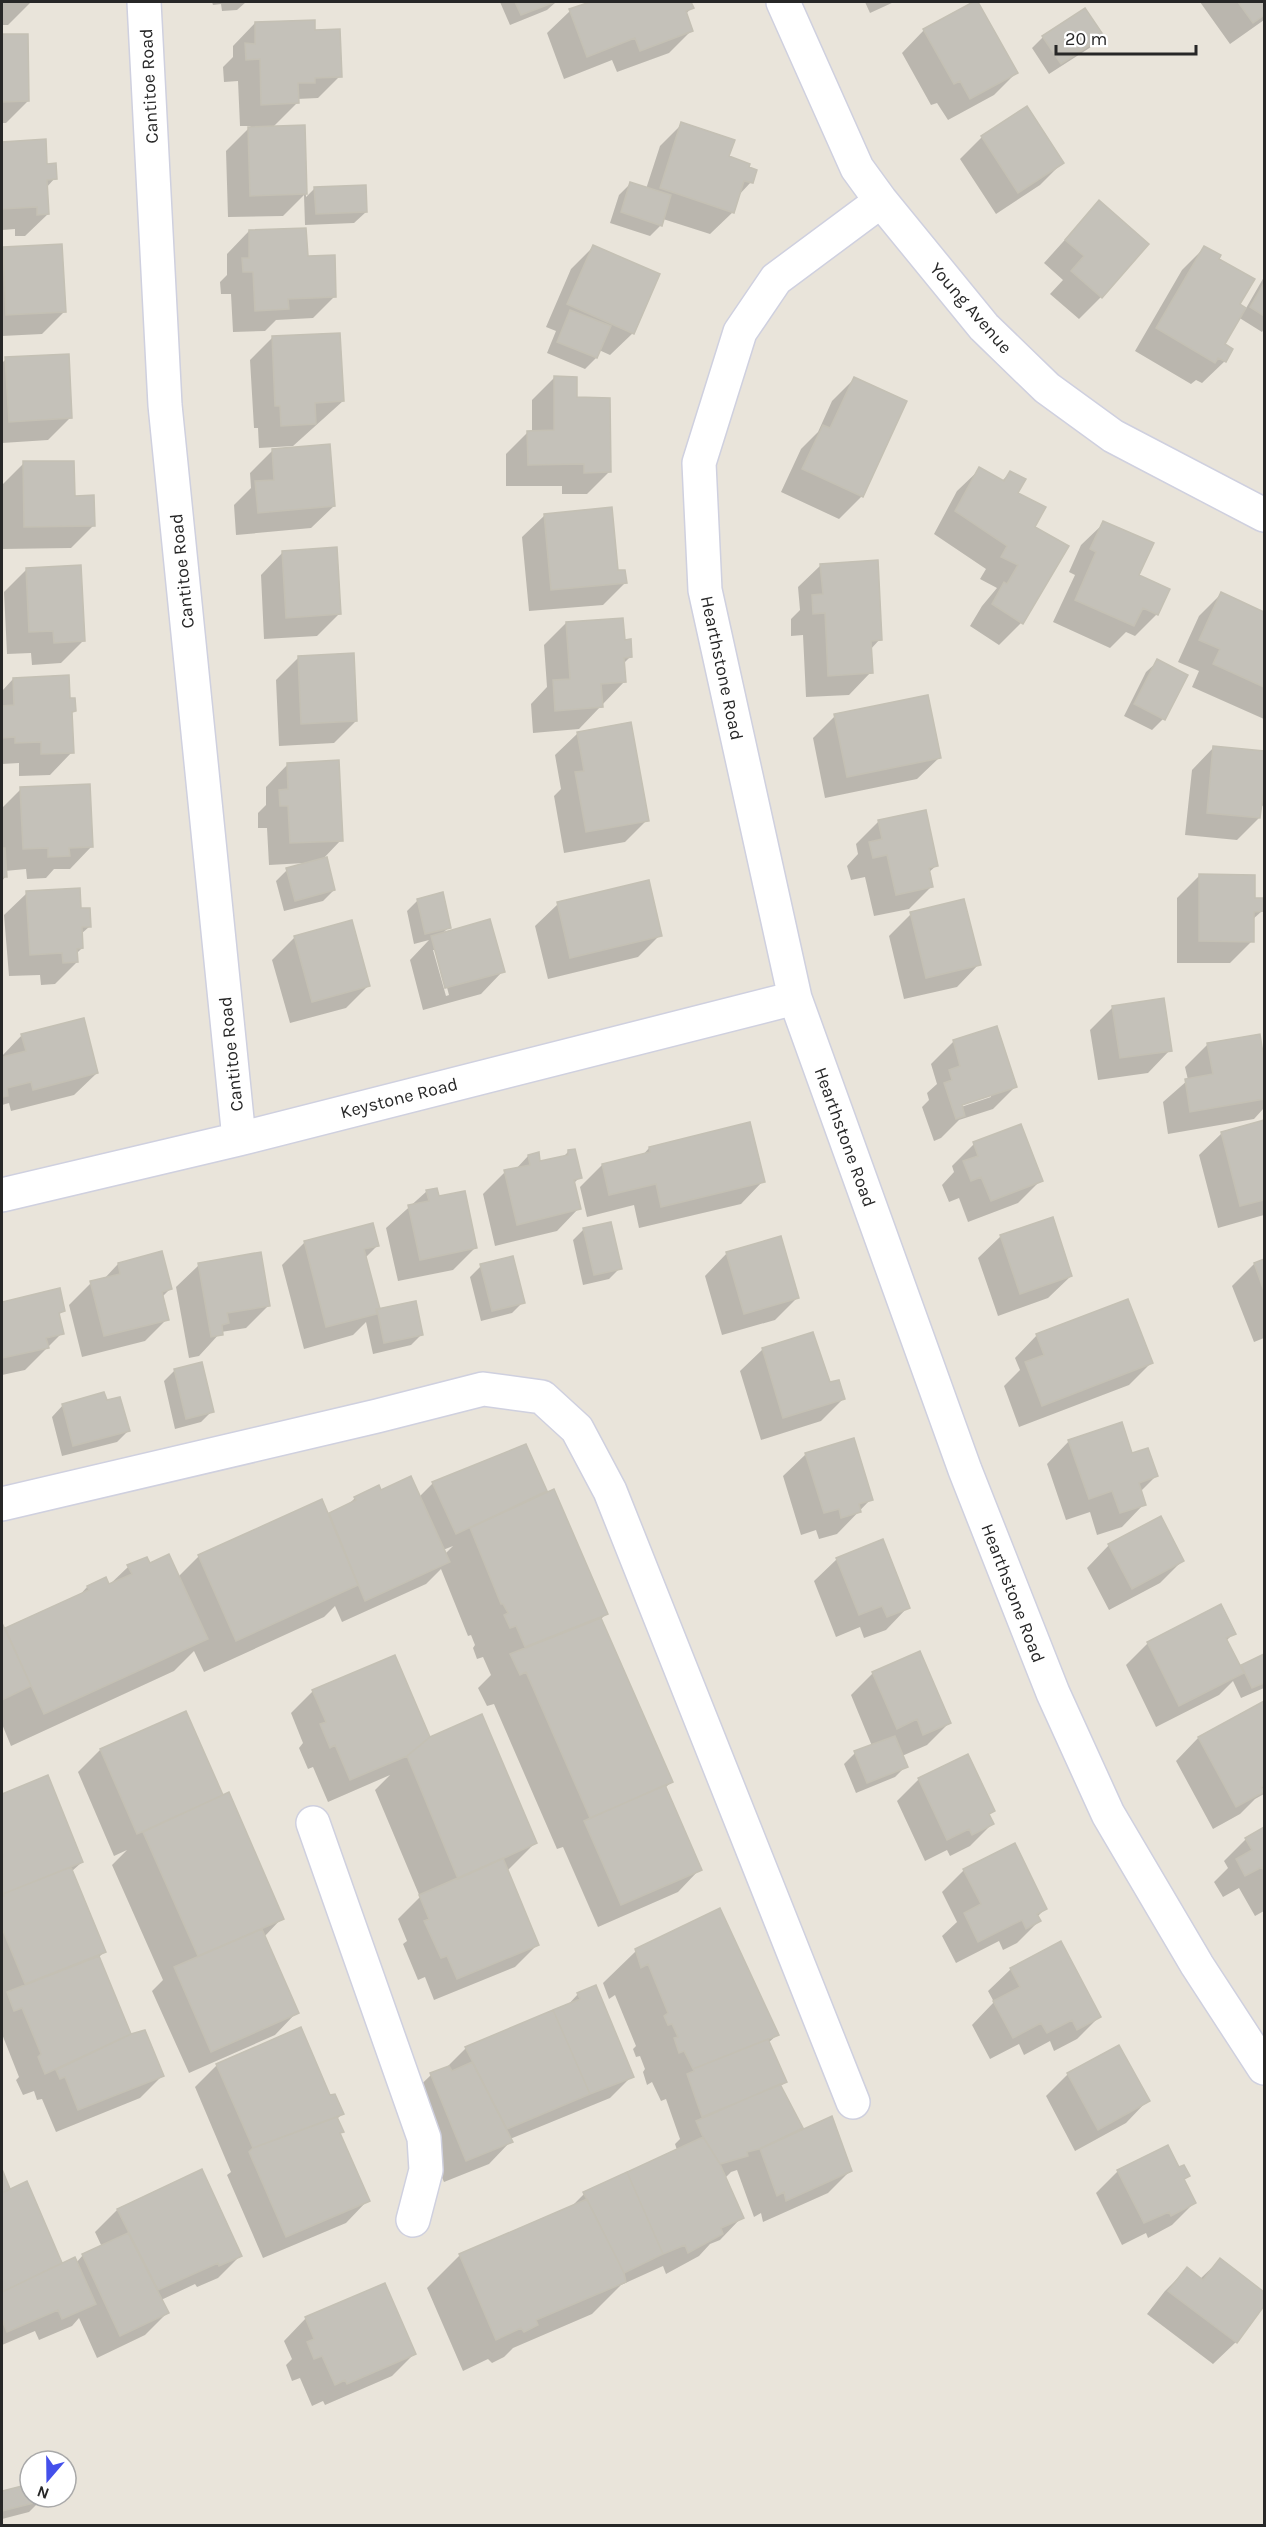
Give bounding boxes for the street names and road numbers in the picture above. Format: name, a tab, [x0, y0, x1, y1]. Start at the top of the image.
street label: Cantitoe Road	[135, 28, 163, 144]
street label: Young Avenue	[925, 258, 1017, 358]
street label: Cantitoe Road	[165, 512, 199, 630]
street label: Hearthstone Road	[696, 594, 748, 742]
street label: Cantitoe Road	[214, 995, 248, 1113]
street label: Hearthstone Road	[809, 1064, 881, 1210]
street label: Keystone Road	[338, 1073, 460, 1123]
street label: Hearthstone Road	[976, 1520, 1050, 1666]

